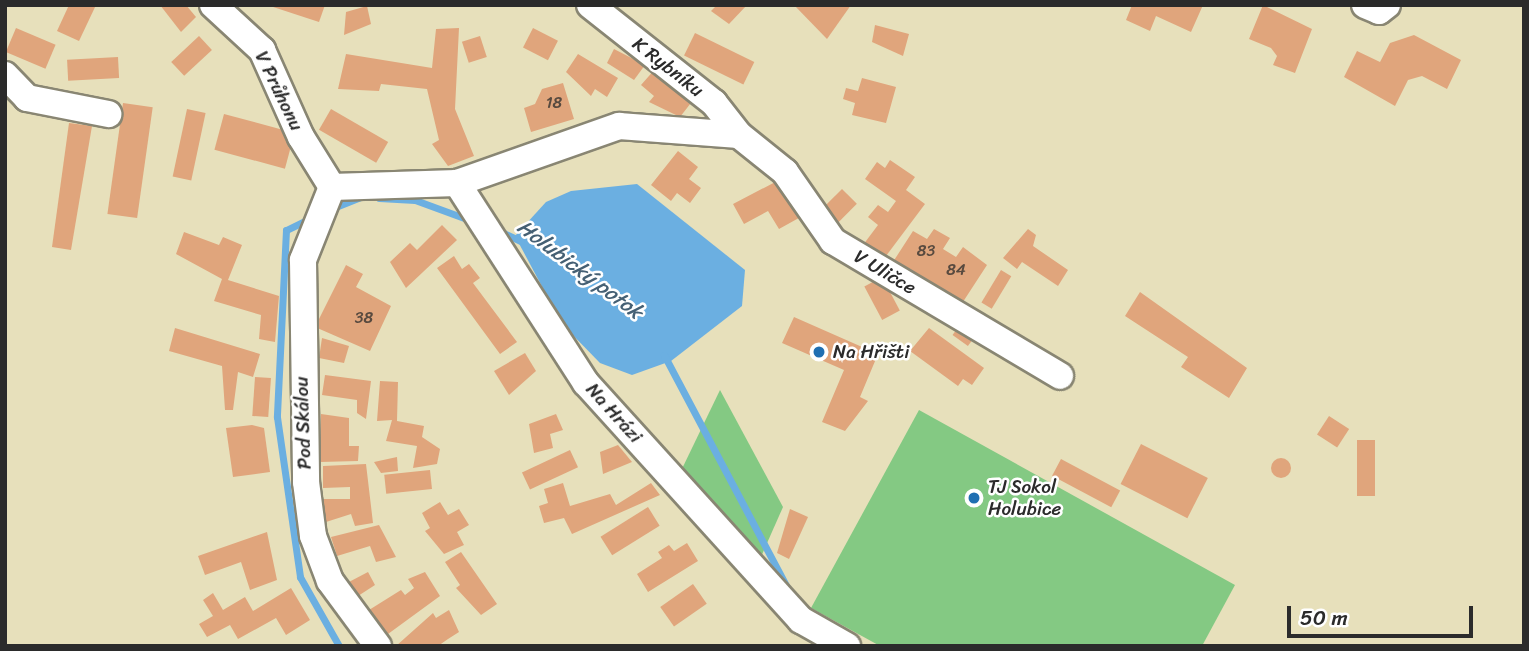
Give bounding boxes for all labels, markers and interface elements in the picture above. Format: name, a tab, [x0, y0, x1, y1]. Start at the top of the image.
street label: K Rybníku	[628, 32, 708, 102]
street label: V Průhonu	[250, 47, 308, 135]
house number: 18	[546, 93, 562, 113]
water label: Holubický potok	[512, 214, 648, 324]
house number: 83	[917, 241, 935, 261]
street label: V Uličce	[850, 245, 920, 299]
house number: 84	[946, 260, 966, 280]
house number: 38	[355, 308, 373, 328]
place label: Na Hřišti	[833, 341, 909, 363]
marker: Na Hřišti	[811, 344, 827, 360]
street label: Pod Skálou	[290, 376, 316, 470]
street label: Na Hrázi	[581, 378, 647, 448]
place label: TJ Sokol Holubice	[988, 476, 1061, 520]
marker: TJ Sokol Holubice	[966, 490, 982, 506]
scale bar	[1291, 592, 1476, 636]
text: 50 m	[1300, 599, 1348, 637]

